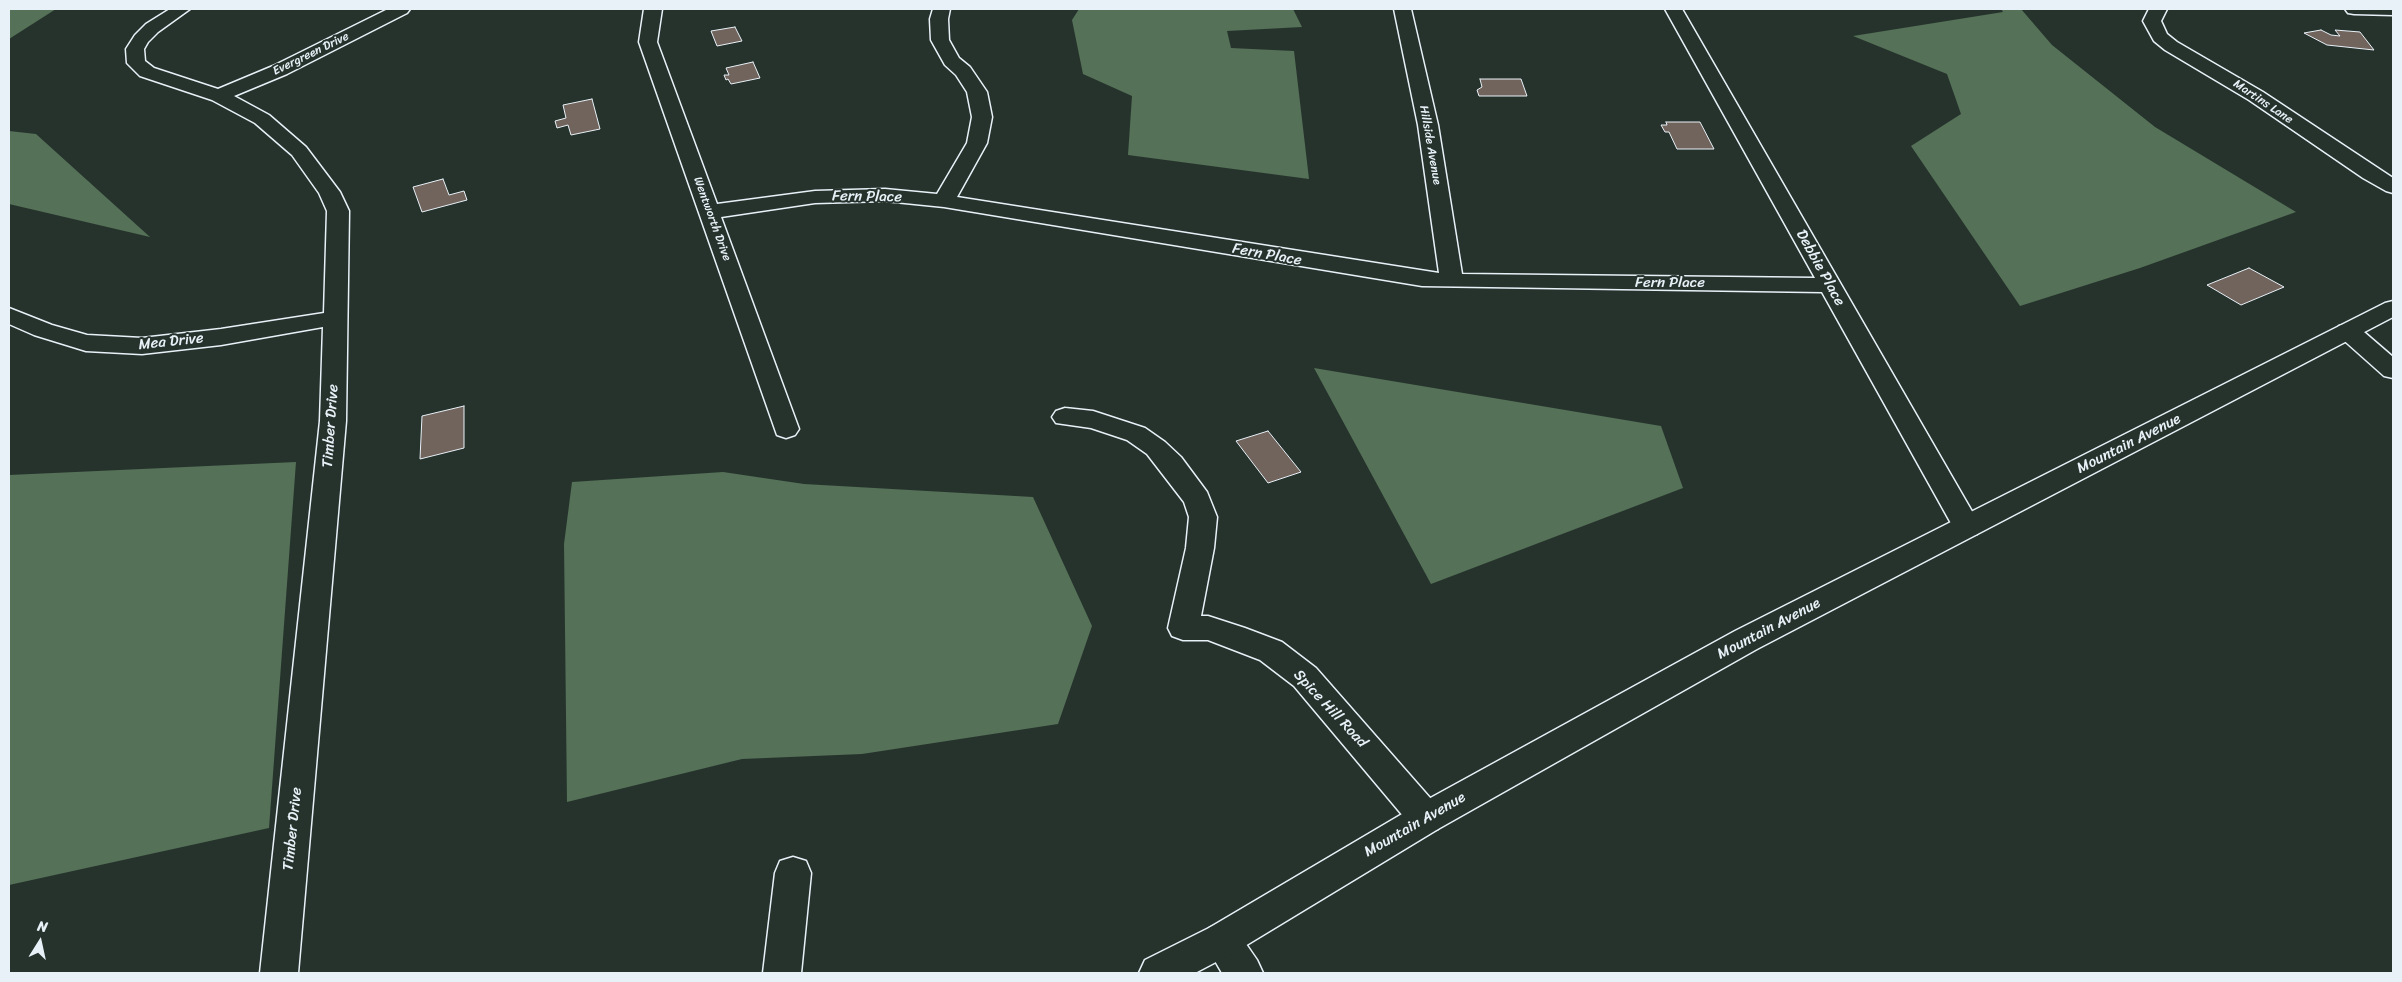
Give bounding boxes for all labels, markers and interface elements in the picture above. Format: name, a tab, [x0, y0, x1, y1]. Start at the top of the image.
street label: Evergreen Drive	[271, 29, 351, 79]
street label: Martins Lane	[2231, 77, 2295, 127]
street label: Hillside Avenue	[1416, 104, 1444, 186]
street label: Wentworth Drive	[690, 175, 734, 263]
street label: Fern Place	[832, 187, 902, 207]
street label: Debbie Place	[1792, 227, 1848, 309]
street label: Fern Place	[1231, 240, 1303, 270]
street label: Fern Place	[1635, 274, 1705, 292]
street label: Mea Drive	[138, 330, 204, 354]
street label: Timber Drive	[319, 384, 343, 468]
street label: Mountain Avenue	[2074, 410, 2184, 478]
street label: Mountain Avenue	[1714, 594, 1824, 664]
street label: Spice Hill Road	[1289, 666, 1371, 752]
street label: Timber Drive	[280, 786, 306, 872]
street label: Mountain Avenue	[1361, 789, 1469, 861]
text: N	[36, 914, 50, 940]
north arrow	[15, 917, 65, 967]

